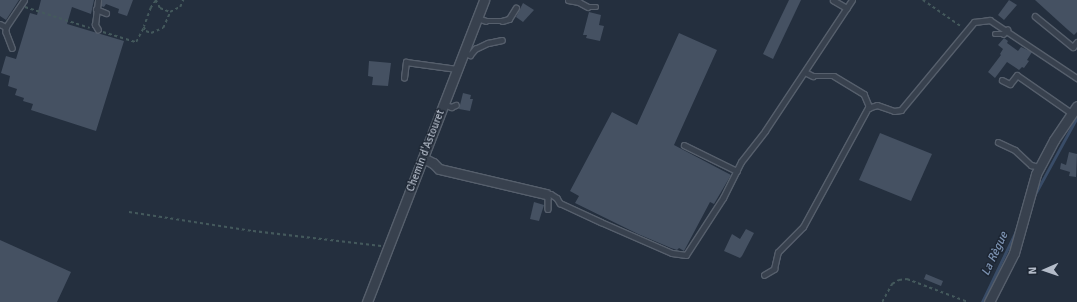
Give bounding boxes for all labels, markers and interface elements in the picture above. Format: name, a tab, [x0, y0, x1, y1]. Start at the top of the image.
street label: Chemin d'Astouret	[404, 108, 448, 194]
water label: La Règue	[979, 230, 1011, 278]
north arrow	[1025, 250, 1065, 290]
text: N	[1026, 266, 1039, 274]

